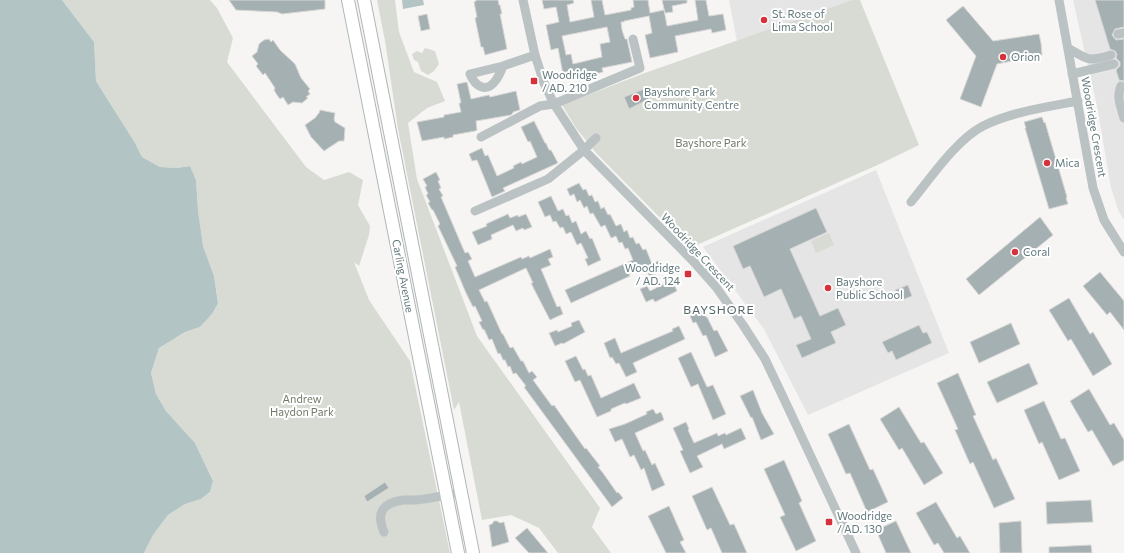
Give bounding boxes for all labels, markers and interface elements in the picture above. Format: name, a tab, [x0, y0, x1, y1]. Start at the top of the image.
place label: St. Rose of Lima School	[772, 7, 833, 33]
marker: St. Rose of Lima School	[759, 15, 769, 25]
place label: Orion	[1011, 50, 1040, 63]
marker: Orion	[998, 52, 1008, 62]
place label: Woodridge / AD. 210	[542, 68, 597, 94]
marker: Woodridge / AD. 210	[529, 76, 539, 86]
street label: Woodridge Crescent	[1079, 76, 1110, 179]
place label: Bayshore Park Community Centre	[644, 85, 739, 111]
marker: Bayshore Park Community Centre	[631, 93, 641, 103]
park label: Bayshore Park	[675, 136, 747, 149]
place label: Mica	[1055, 156, 1080, 169]
marker: Mica	[1042, 158, 1052, 168]
street label: Woodridge Crescent	[659, 210, 738, 294]
street label: Carling Avenue	[390, 238, 417, 314]
place label: Coral	[1023, 245, 1050, 258]
marker: Coral	[1010, 247, 1020, 257]
place label: Woodridge / AD. 124	[625, 261, 680, 287]
marker: Woodridge / AD. 124	[683, 269, 693, 279]
place label: Bayshore Public School	[836, 275, 903, 301]
marker: Bayshore Public School	[823, 283, 833, 293]
district label: BAYSHORE	[683, 302, 755, 316]
park label: Andrew Haydon Park	[270, 392, 334, 418]
place label: Woodridge / AD. 130	[837, 509, 892, 535]
marker: Woodridge / AD. 130	[824, 517, 834, 527]

